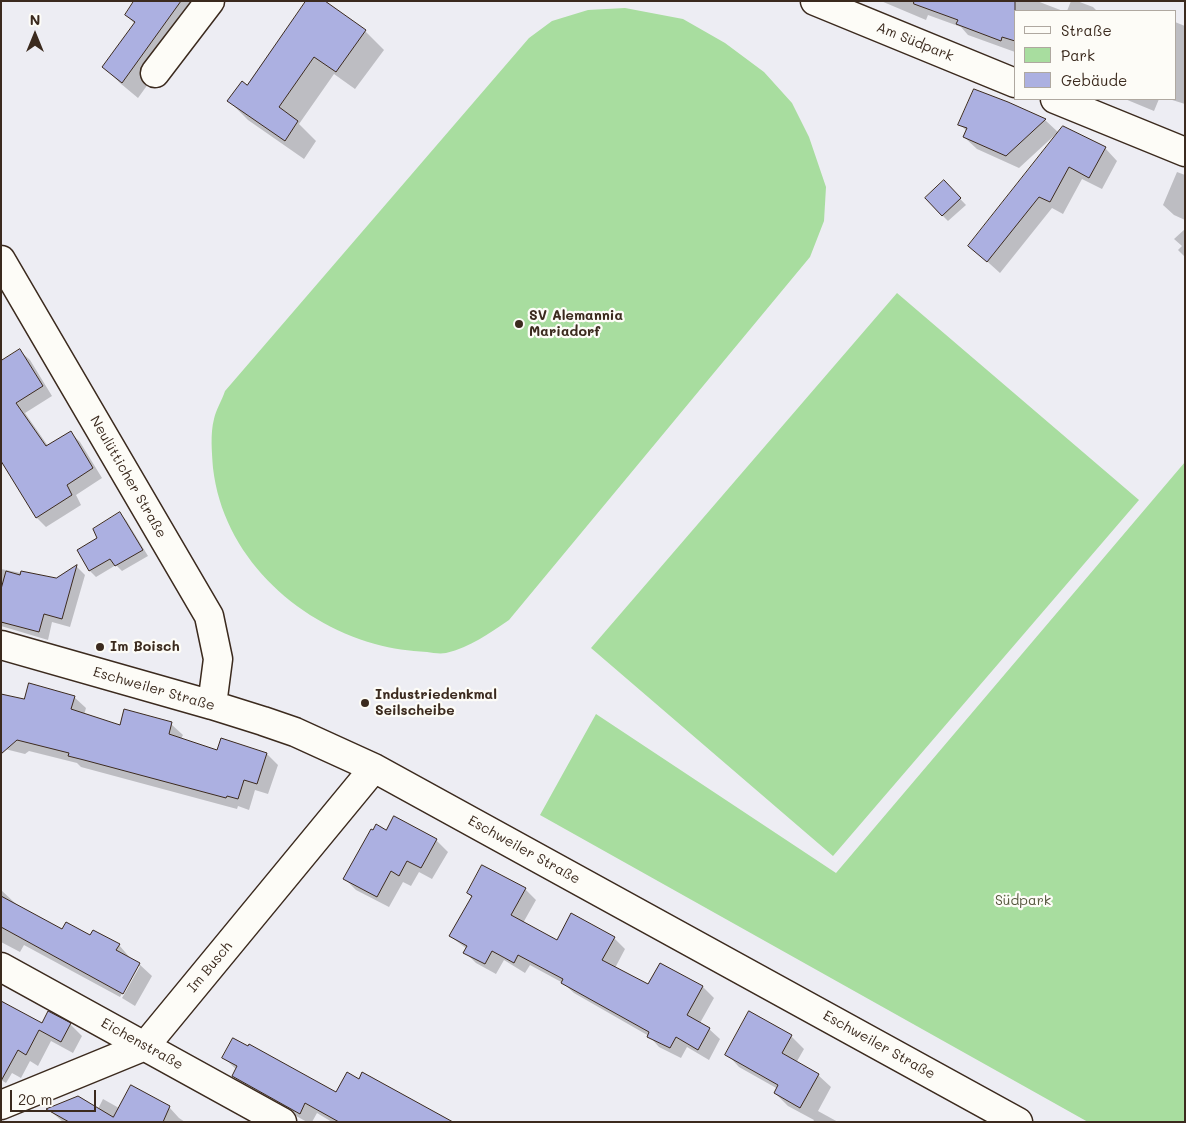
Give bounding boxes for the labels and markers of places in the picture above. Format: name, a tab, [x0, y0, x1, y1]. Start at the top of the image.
place label: SV Alemannia Mariadorf	[529, 308, 623, 341]
marker: SV Alemannia Mariadorf	[513, 318, 525, 330]
place label: Im Boisch	[110, 639, 180, 655]
marker: Im Boisch	[94, 641, 106, 653]
place label: Industriedenkmal Seilscheibe	[375, 687, 497, 720]
marker: Industriedenkmal Seilscheibe	[359, 697, 371, 709]

